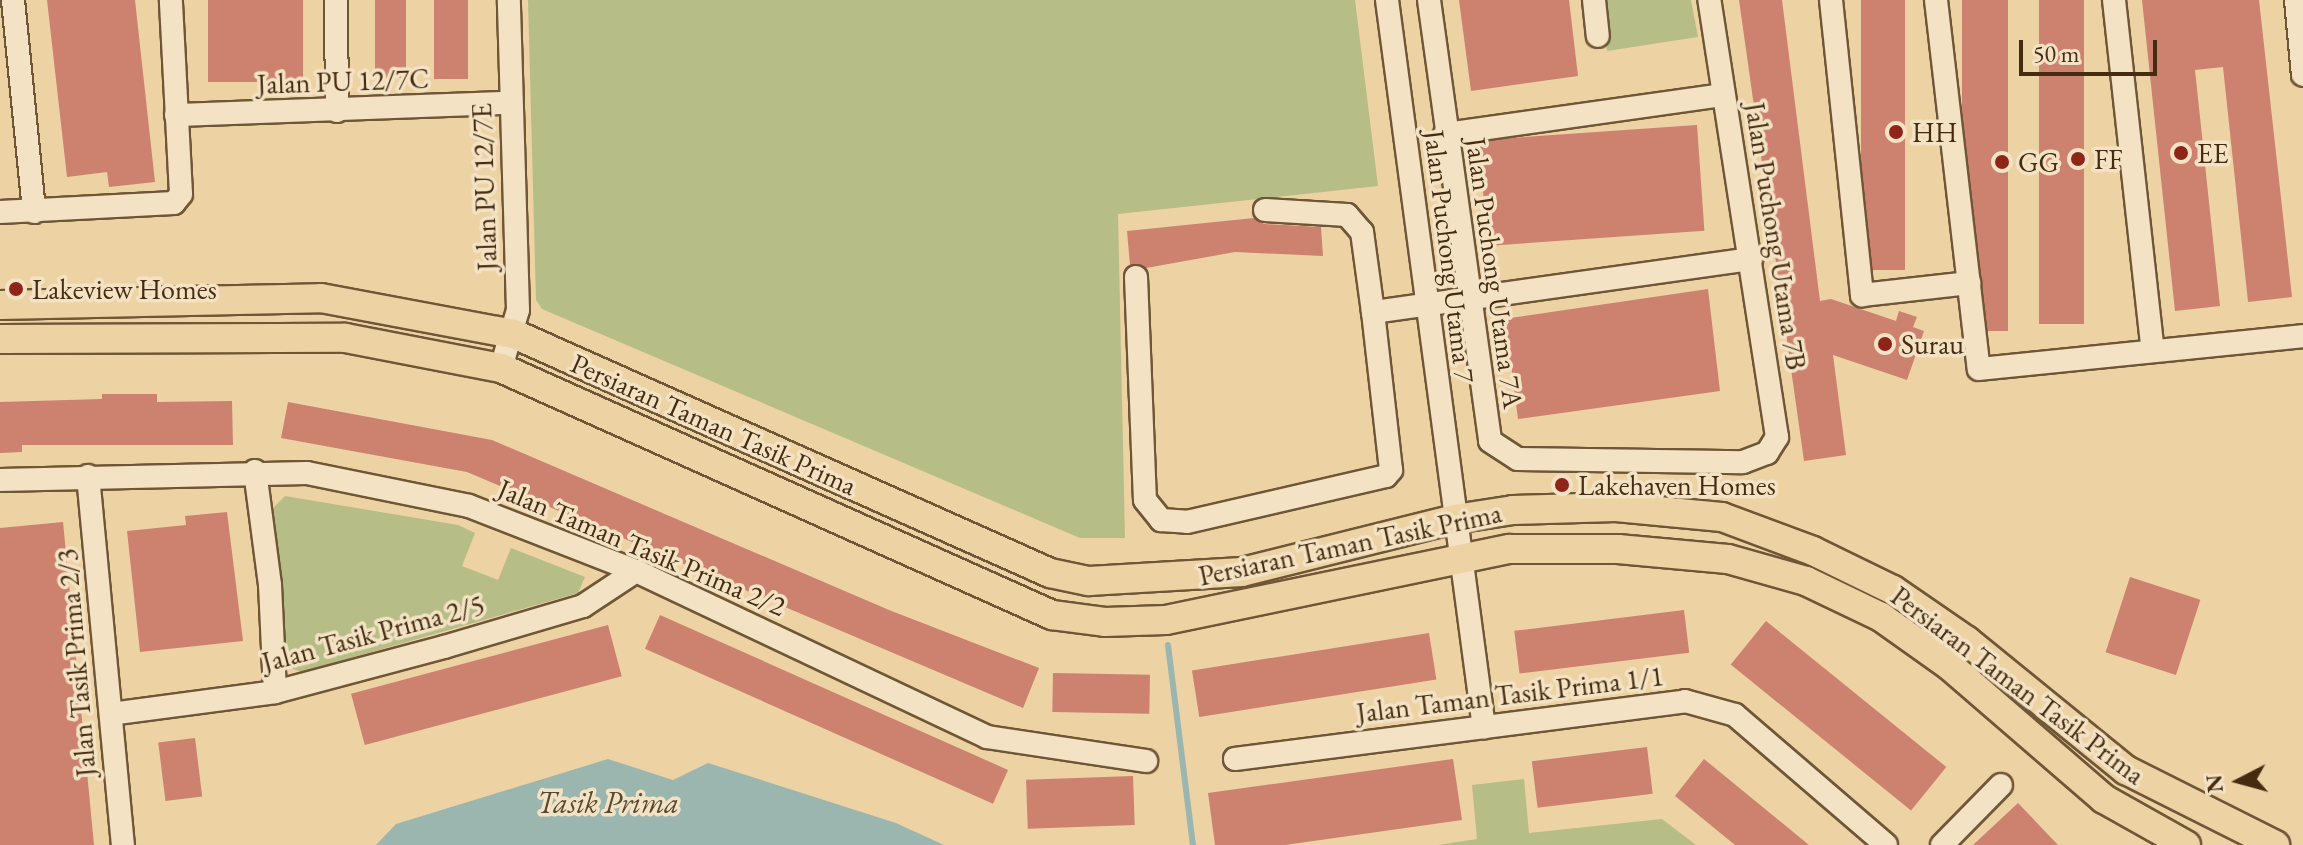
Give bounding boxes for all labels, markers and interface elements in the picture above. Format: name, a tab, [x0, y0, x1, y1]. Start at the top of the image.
scale bar	[2023, 24, 2161, 74]
text: 50 m	[2033, 38, 2080, 69]
street label: Jalan PU 12/7C	[256, 61, 430, 101]
street label: Jalan Puchong Utama 7B	[1738, 100, 1814, 372]
street label: Jalan PU 12/7E	[464, 102, 504, 272]
place label: HH	[1912, 115, 1957, 149]
marker: HH	[1887, 123, 1905, 141]
street label: Jalan Puchong Utama 7	[1418, 128, 1482, 384]
street label: Jalan Puchong Utama 7A	[1459, 135, 1531, 411]
place label: EE	[2197, 136, 2229, 170]
place label: FF	[2094, 142, 2123, 176]
marker: EE	[2172, 144, 2190, 162]
place label: GG	[2018, 145, 2059, 179]
marker: FF	[2069, 150, 2087, 168]
marker: GG	[1993, 153, 2011, 171]
place label: Lakeview Homes	[32, 272, 217, 306]
marker: Lakeview Homes	[7, 280, 25, 298]
place label: Surau	[1901, 327, 1964, 361]
marker: Surau	[1876, 335, 1894, 353]
street label: Persiaran Taman Tasik Prima	[566, 346, 862, 502]
place label: Lakehaven Homes	[1578, 468, 1776, 502]
street label: Jalan Taman Tasik Prima 2/2	[493, 471, 791, 623]
marker: Lakehaven Homes	[1553, 476, 1571, 494]
street label: Persiaran Taman Tasik Prima	[1195, 495, 1505, 593]
street label: Jalan Tasik Prima 2/3	[49, 548, 103, 778]
street label: Persiaran Taman Tasik Prima	[1885, 579, 2151, 791]
street label: Jalan Tasik Prima 2/5	[258, 587, 488, 679]
street label: Jalan Taman Tasik Prima 1/1	[1355, 658, 1665, 730]
north arrow	[2199, 741, 2279, 821]
text: N	[2199, 773, 2230, 794]
water label: Tasik Prima	[537, 785, 679, 821]

